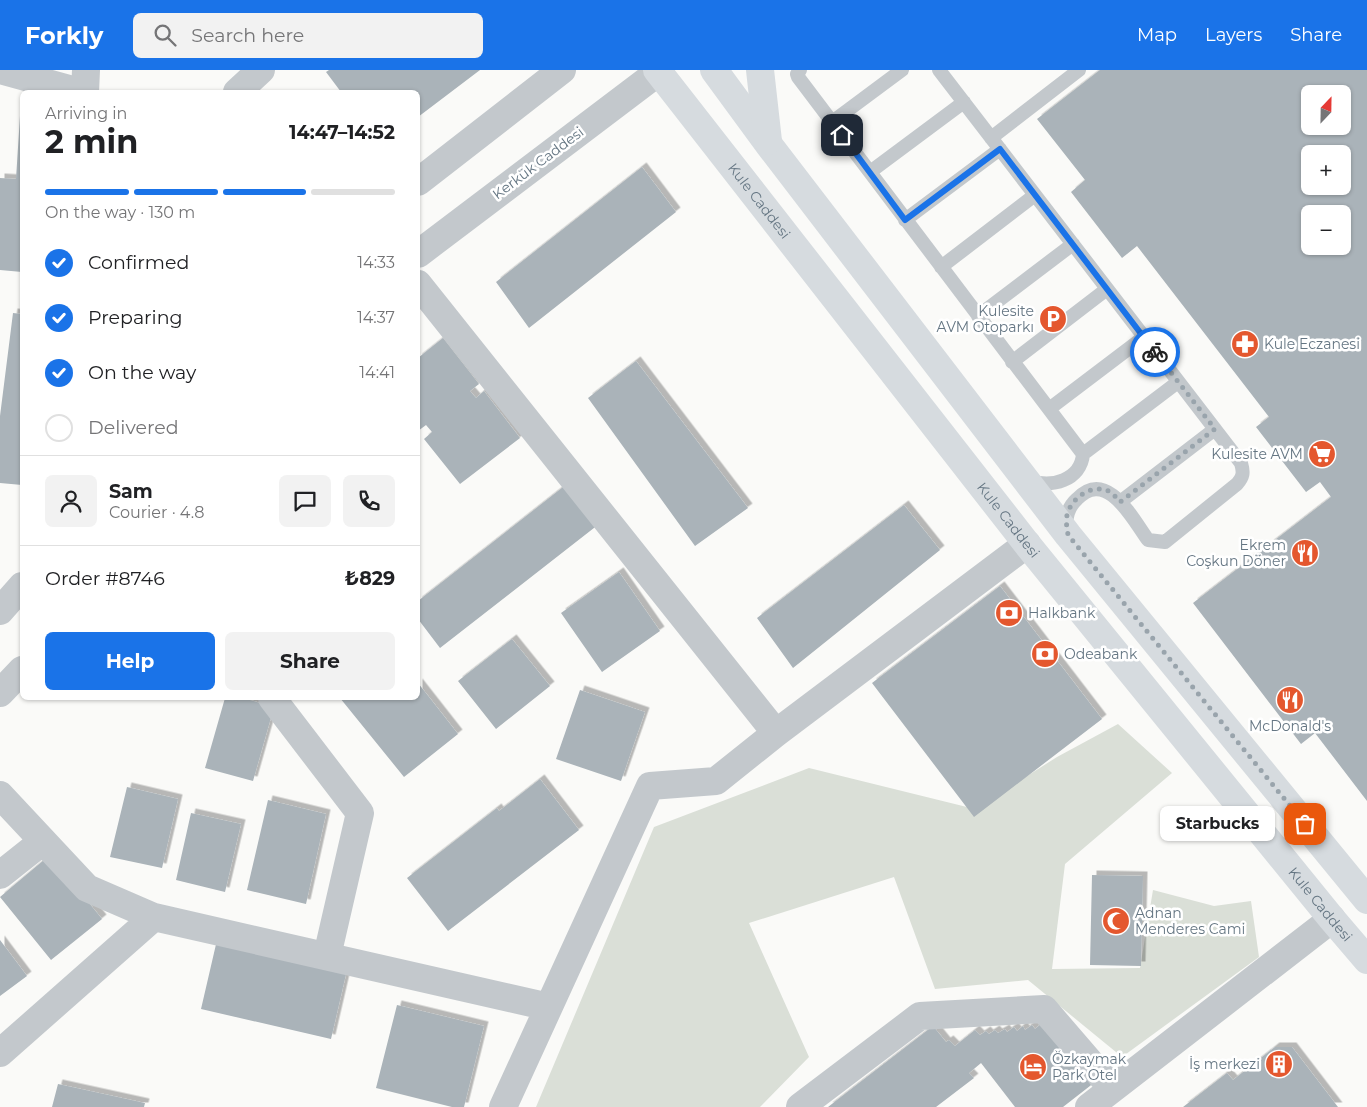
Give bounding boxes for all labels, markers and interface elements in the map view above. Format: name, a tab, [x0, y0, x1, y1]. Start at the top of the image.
search box	[133, 13, 483, 58]
text: Forkly	[25, 21, 103, 50]
icon: search	[151, 21, 179, 49]
text: Search here	[191, 24, 304, 47]
text: Map	[1137, 24, 1177, 46]
text: Layers	[1205, 24, 1262, 46]
text: Share	[1290, 24, 1342, 46]
north arrow	[1301, 85, 1351, 135]
map controls	[1301, 85, 1351, 255]
text: Arriving in	[45, 104, 127, 123]
pin	[821, 114, 863, 156]
text: 14:47–14:52	[289, 121, 395, 144]
icon: home	[828, 121, 856, 149]
text: 2 min	[45, 122, 138, 161]
street label: Kerkük Caddesi	[489, 123, 587, 203]
button: +	[1301, 145, 1351, 195]
street label: Kule Caddesi	[724, 159, 794, 242]
text: On the way · 130 m	[45, 203, 195, 222]
button: −	[1301, 205, 1351, 255]
icon: check	[45, 249, 73, 277]
text: Confirmed	[88, 251, 189, 274]
text: 14:33	[357, 253, 395, 272]
place label: Kulesite AVM Otoparkı	[937, 302, 1034, 336]
icon: check	[45, 304, 73, 332]
parking icon: Kulesite AVM Otoparkı	[1038, 304, 1068, 334]
text: Preparing	[88, 306, 183, 329]
text: 14:37	[357, 308, 395, 327]
courier	[1130, 327, 1180, 377]
pharmacy icon: Kule Eczanesi	[1230, 329, 1260, 359]
place label: Kule Eczanesi	[1264, 335, 1360, 353]
icon: bike	[1141, 338, 1169, 366]
icon: check	[45, 359, 73, 387]
text: On the way	[88, 361, 196, 384]
text: 14:41	[359, 363, 395, 382]
text: Delivered	[88, 416, 179, 439]
supermarket icon: Kulesite AVM	[1307, 439, 1337, 469]
place label: Kulesite AVM	[1211, 445, 1303, 463]
button: person	[45, 475, 97, 527]
button: chat	[279, 475, 331, 527]
button: phone	[343, 475, 395, 527]
street label: Kule Caddesi	[973, 479, 1044, 562]
text: Sam	[109, 480, 153, 503]
text: Courier · 4.8	[109, 503, 205, 522]
place label: Ekrem Coşkun Döner	[1186, 536, 1286, 570]
restaurant icon: Ekrem Coşkun Döner	[1290, 538, 1320, 568]
text: Order #8746	[45, 567, 165, 590]
text: ₺829	[345, 567, 395, 590]
bank icon: Halkbank	[994, 598, 1024, 628]
place label: Halkbank	[1028, 604, 1096, 622]
button: Help	[45, 632, 215, 690]
button: Share	[225, 632, 395, 690]
bank icon: Odeabank	[1030, 639, 1060, 669]
place label: Odeabank	[1064, 645, 1138, 663]
restaurant icon: McDonald's	[1275, 685, 1305, 715]
place label: McDonald's	[1249, 717, 1331, 735]
pin	[1284, 803, 1326, 845]
callout: Starbucks	[1160, 806, 1275, 842]
icon: bag	[1291, 810, 1319, 838]
text: Starbucks	[1176, 814, 1259, 833]
street label: Kule Caddesi	[1284, 863, 1356, 945]
place label: Adnan Menderes Cami	[1135, 904, 1245, 938]
mosque icon: Adnan Menderes Cami	[1101, 906, 1131, 936]
building icon: İş merkezi	[1264, 1049, 1294, 1079]
place label: Özkaymak Park Otel	[1052, 1050, 1127, 1084]
hotel icon: Özkaymak Park Otel	[1018, 1052, 1048, 1082]
place label: İş merkezi	[1189, 1055, 1260, 1073]

